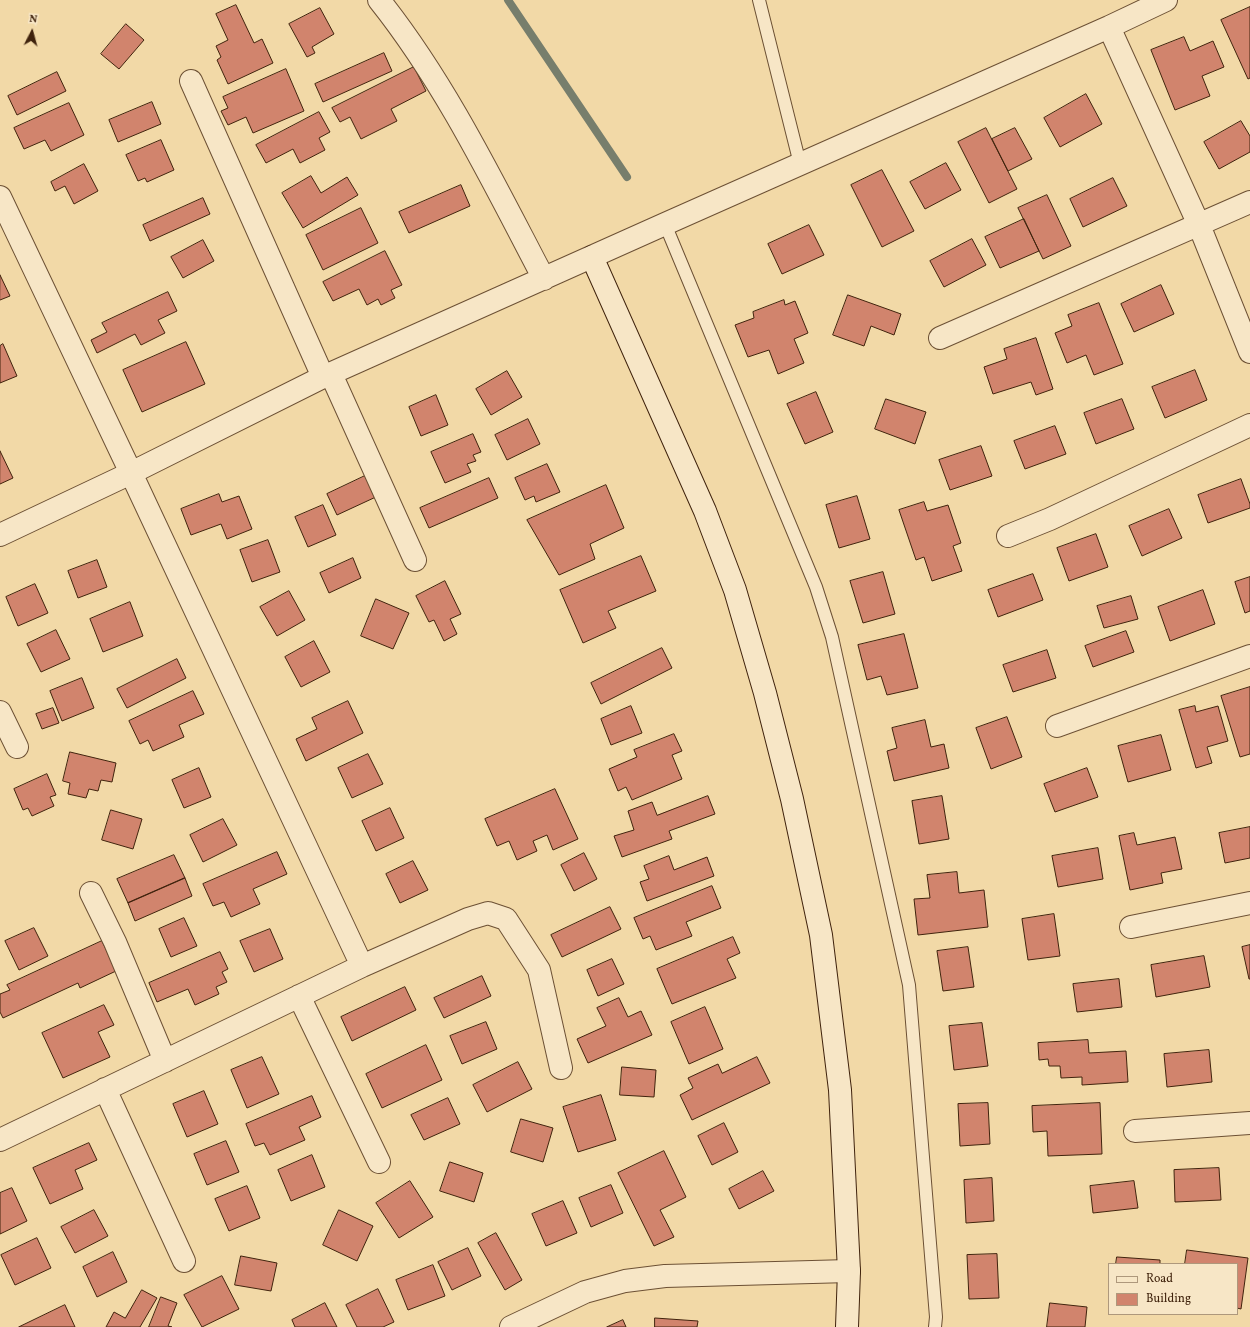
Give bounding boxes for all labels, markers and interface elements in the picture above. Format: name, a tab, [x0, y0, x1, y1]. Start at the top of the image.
north arrow	[12, 12, 52, 52]
text: N	[29, 12, 38, 27]
legend	[1108, 1263, 1238, 1315]
text: Road	[1146, 1271, 1173, 1287]
text: Building	[1146, 1291, 1191, 1307]

